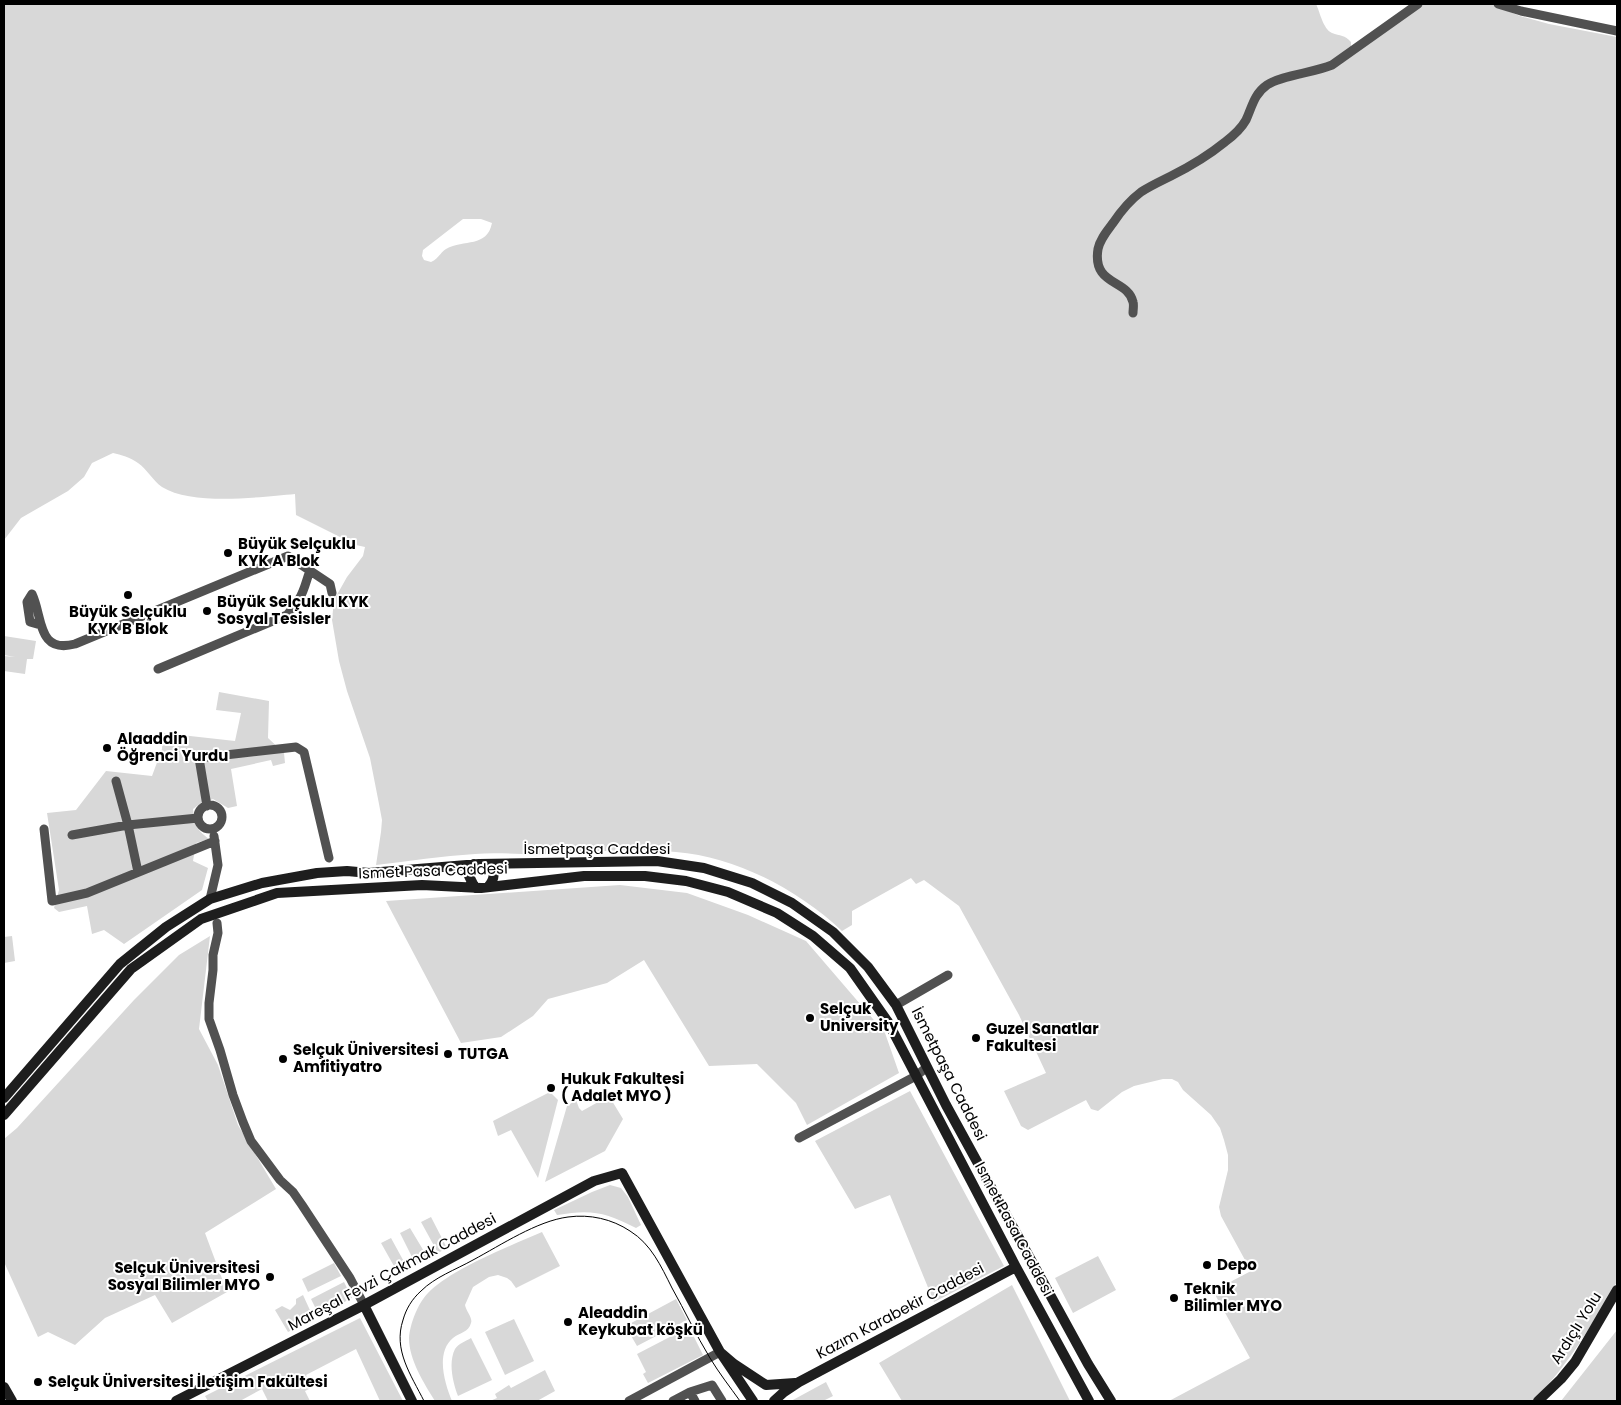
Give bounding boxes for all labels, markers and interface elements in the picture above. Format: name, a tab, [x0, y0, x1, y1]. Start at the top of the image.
place label: Büyük Selçuklu KYK A Blok	[238, 533, 356, 571]
marker: Büyük Selçuklu KYK A Blok	[222, 547, 234, 559]
marker: Büyük Selçuklu KYK B Blok	[122, 589, 134, 601]
place label: Büyük Selçuklu KYK Sosyal Tesisler	[217, 591, 370, 629]
place label: Büyük Selçuklu KYK B Blok	[69, 601, 187, 639]
marker: Büyük Selçuklu KYK Sosyal Tesisler	[201, 605, 213, 617]
place label: Alaaddin Öğrenci Yurdu	[117, 728, 228, 766]
marker: Alaaddin Öğrenci Yurdu	[101, 742, 113, 754]
street label: İsmetpaşa Caddesi	[524, 838, 670, 859]
street label: Ismet Pasa Caddesi	[358, 857, 508, 884]
place label: Selçuk University	[820, 998, 899, 1036]
street label: İsmetpaşa Caddesi	[907, 1004, 992, 1144]
marker: Selçuk University	[804, 1012, 816, 1024]
place label: Guzel Sanatlar Fakultesi	[986, 1018, 1099, 1056]
marker: Guzel Sanatlar Fakultesi	[970, 1032, 982, 1044]
place label: Selçuk Üniversitesi Amfitiyatro	[293, 1039, 439, 1077]
place label: TUTGA	[458, 1043, 509, 1064]
marker: TUTGA	[442, 1048, 454, 1060]
marker: Selçuk Üniversitesi Amfitiyatro	[277, 1053, 289, 1065]
place label: Hukuk Fakultesi ( Adalet MYO )	[561, 1068, 684, 1106]
marker: Hukuk Fakultesi ( Adalet MYO )	[545, 1082, 557, 1094]
street label: Ismet Pasa Caddesi	[970, 1158, 1059, 1300]
street label: Mareşal Fevzi Çakmak Caddesi	[284, 1208, 500, 1336]
place label: Depo	[1217, 1254, 1257, 1275]
place label: Selçuk Üniversitesi Sosyal Bilimler MYO	[108, 1257, 260, 1295]
street label: Kazım Karabekir Caddesi	[812, 1257, 987, 1364]
marker: Depo	[1201, 1259, 1213, 1271]
marker: Selçuk Üniversitesi Sosyal Bilimler MYO	[264, 1271, 276, 1283]
place label: Teknik Bilimler MYO	[1184, 1278, 1282, 1316]
street label: Ardıçlı Yolu	[1545, 1288, 1606, 1368]
marker: Teknik Bilimler MYO	[1168, 1292, 1180, 1304]
place label: Aleaddin Keykubat köşkü	[578, 1302, 703, 1340]
marker: Aleaddin Keykubat köşkü	[562, 1316, 574, 1328]
place label: Selçuk Üniversitesi İletişim Fakültesi	[48, 1371, 328, 1392]
marker: Selçuk Üniversitesi İletişim Fakültesi	[32, 1376, 44, 1388]

